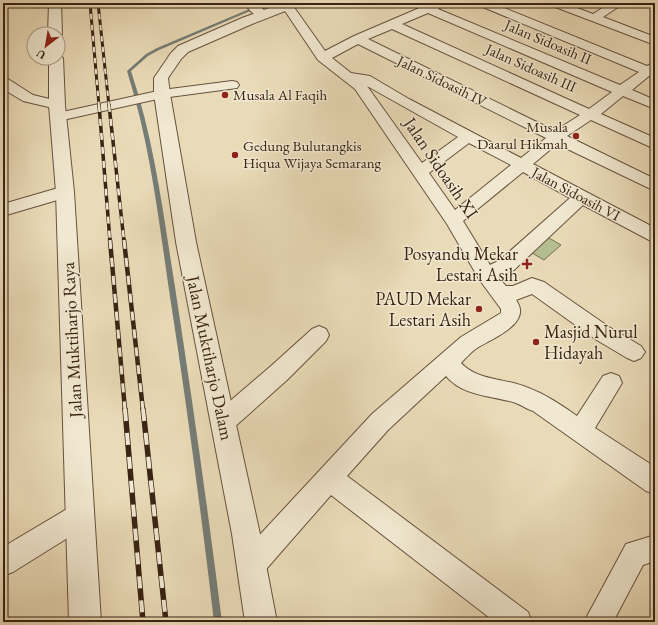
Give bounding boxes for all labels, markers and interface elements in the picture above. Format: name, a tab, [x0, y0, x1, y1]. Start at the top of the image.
street label: Jalan Sidoasih II	[500, 14, 594, 68]
north arrow	[26, 26, 66, 66]
street label: Jalan Sidoasih III	[481, 38, 580, 96]
text: U	[33, 46, 48, 63]
street label: Jalan Sidoasih IV	[392, 50, 491, 111]
place label: Musala Al Faqih	[233, 85, 328, 104]
marker: Musala Al Faqih	[220, 90, 230, 100]
street label: Jalan Sidoasih XI	[398, 111, 484, 223]
place label: Musala Daarul Hikmah	[477, 117, 568, 153]
marker: Musala Daarul Hikmah	[571, 131, 581, 141]
place label: Gedung Bulutangkis Hiqua Wijaya Semarang	[243, 136, 382, 172]
marker: Gedung Bulutangkis Hiqua Wijaya Semarang	[230, 150, 240, 160]
street label: Jalan Sidoasih VI	[527, 161, 624, 225]
place label: Posyandu Mekar Lestari Asih	[403, 242, 518, 286]
marker: Posyandu Mekar Lestari Asih	[521, 258, 533, 270]
street label: Jalan Muktiharjo Raya	[56, 261, 87, 420]
street label: Jalan Muktiharjo Dalam	[181, 272, 239, 442]
place label: PAUD Mekar Lestari Asih	[375, 287, 471, 331]
marker: PAUD Mekar Lestari Asih	[474, 304, 484, 314]
place label: Masjid Nurul Hidayah	[544, 320, 638, 364]
marker: Masjid Nurul Hidayah	[531, 337, 541, 347]

